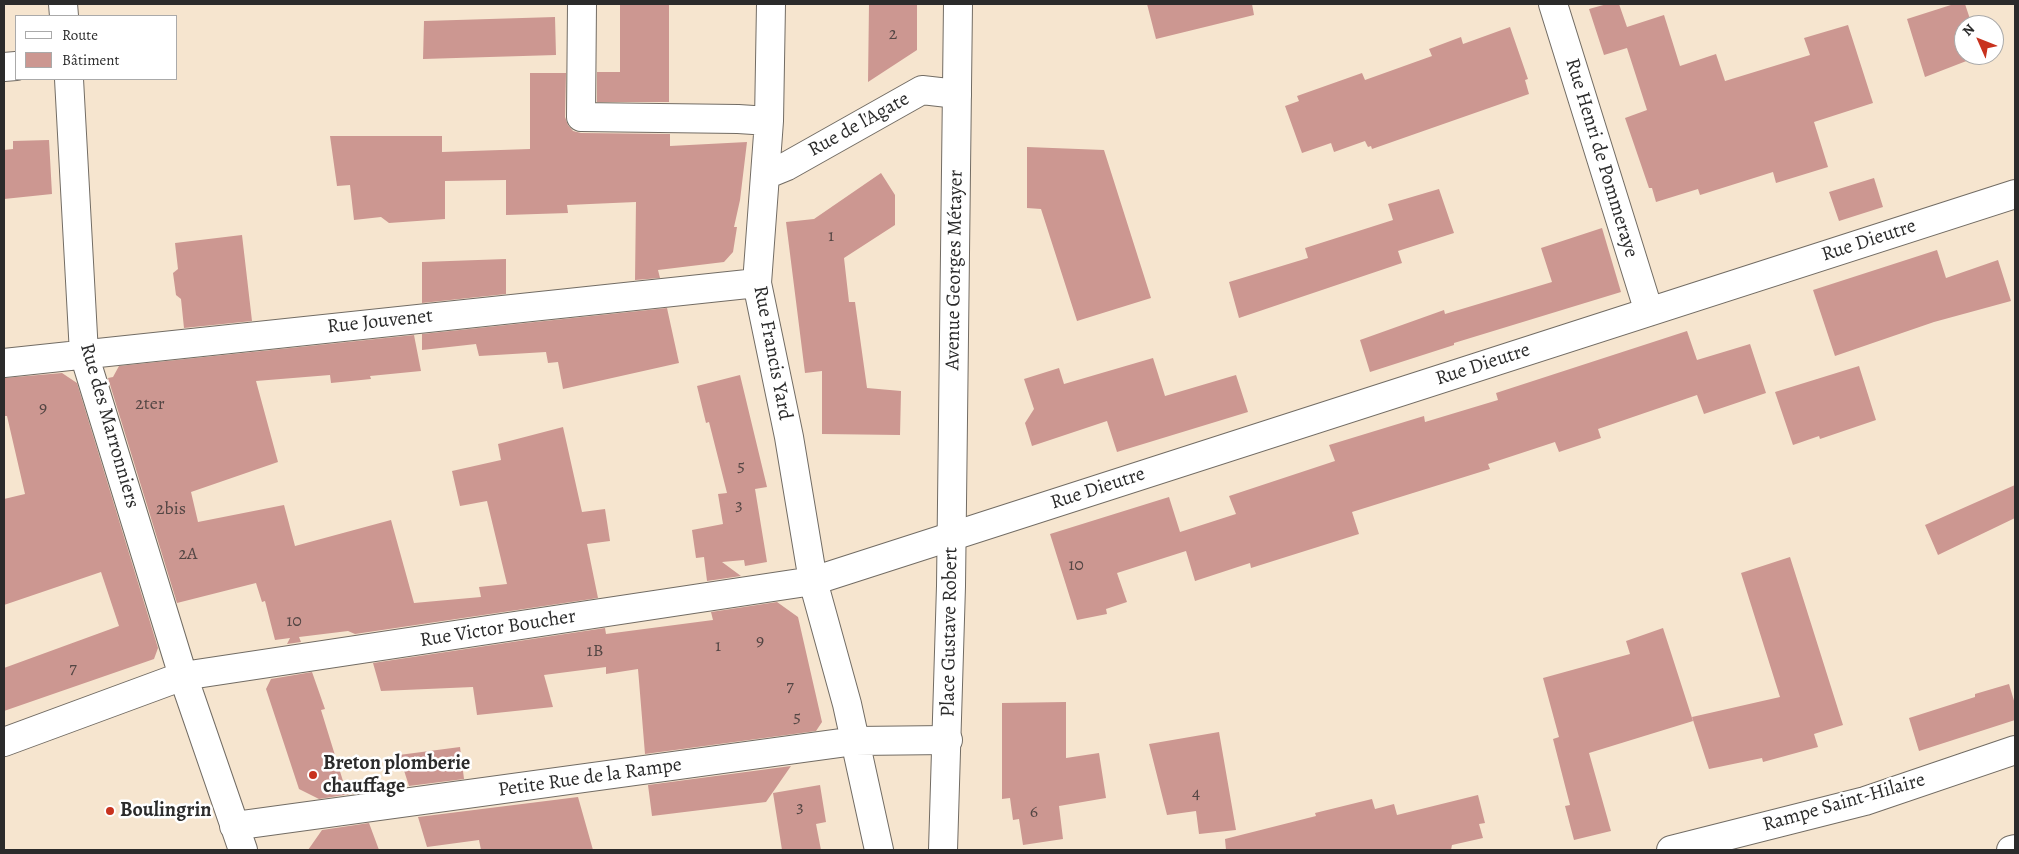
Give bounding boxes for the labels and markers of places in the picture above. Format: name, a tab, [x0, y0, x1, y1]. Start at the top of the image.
place label: Breton plomberie chauffage	[323, 752, 470, 799]
marker: Breton plomberie chauffage	[307, 769, 319, 781]
place label: Boulingrin	[120, 799, 212, 823]
marker: Boulingrin	[104, 805, 116, 817]

